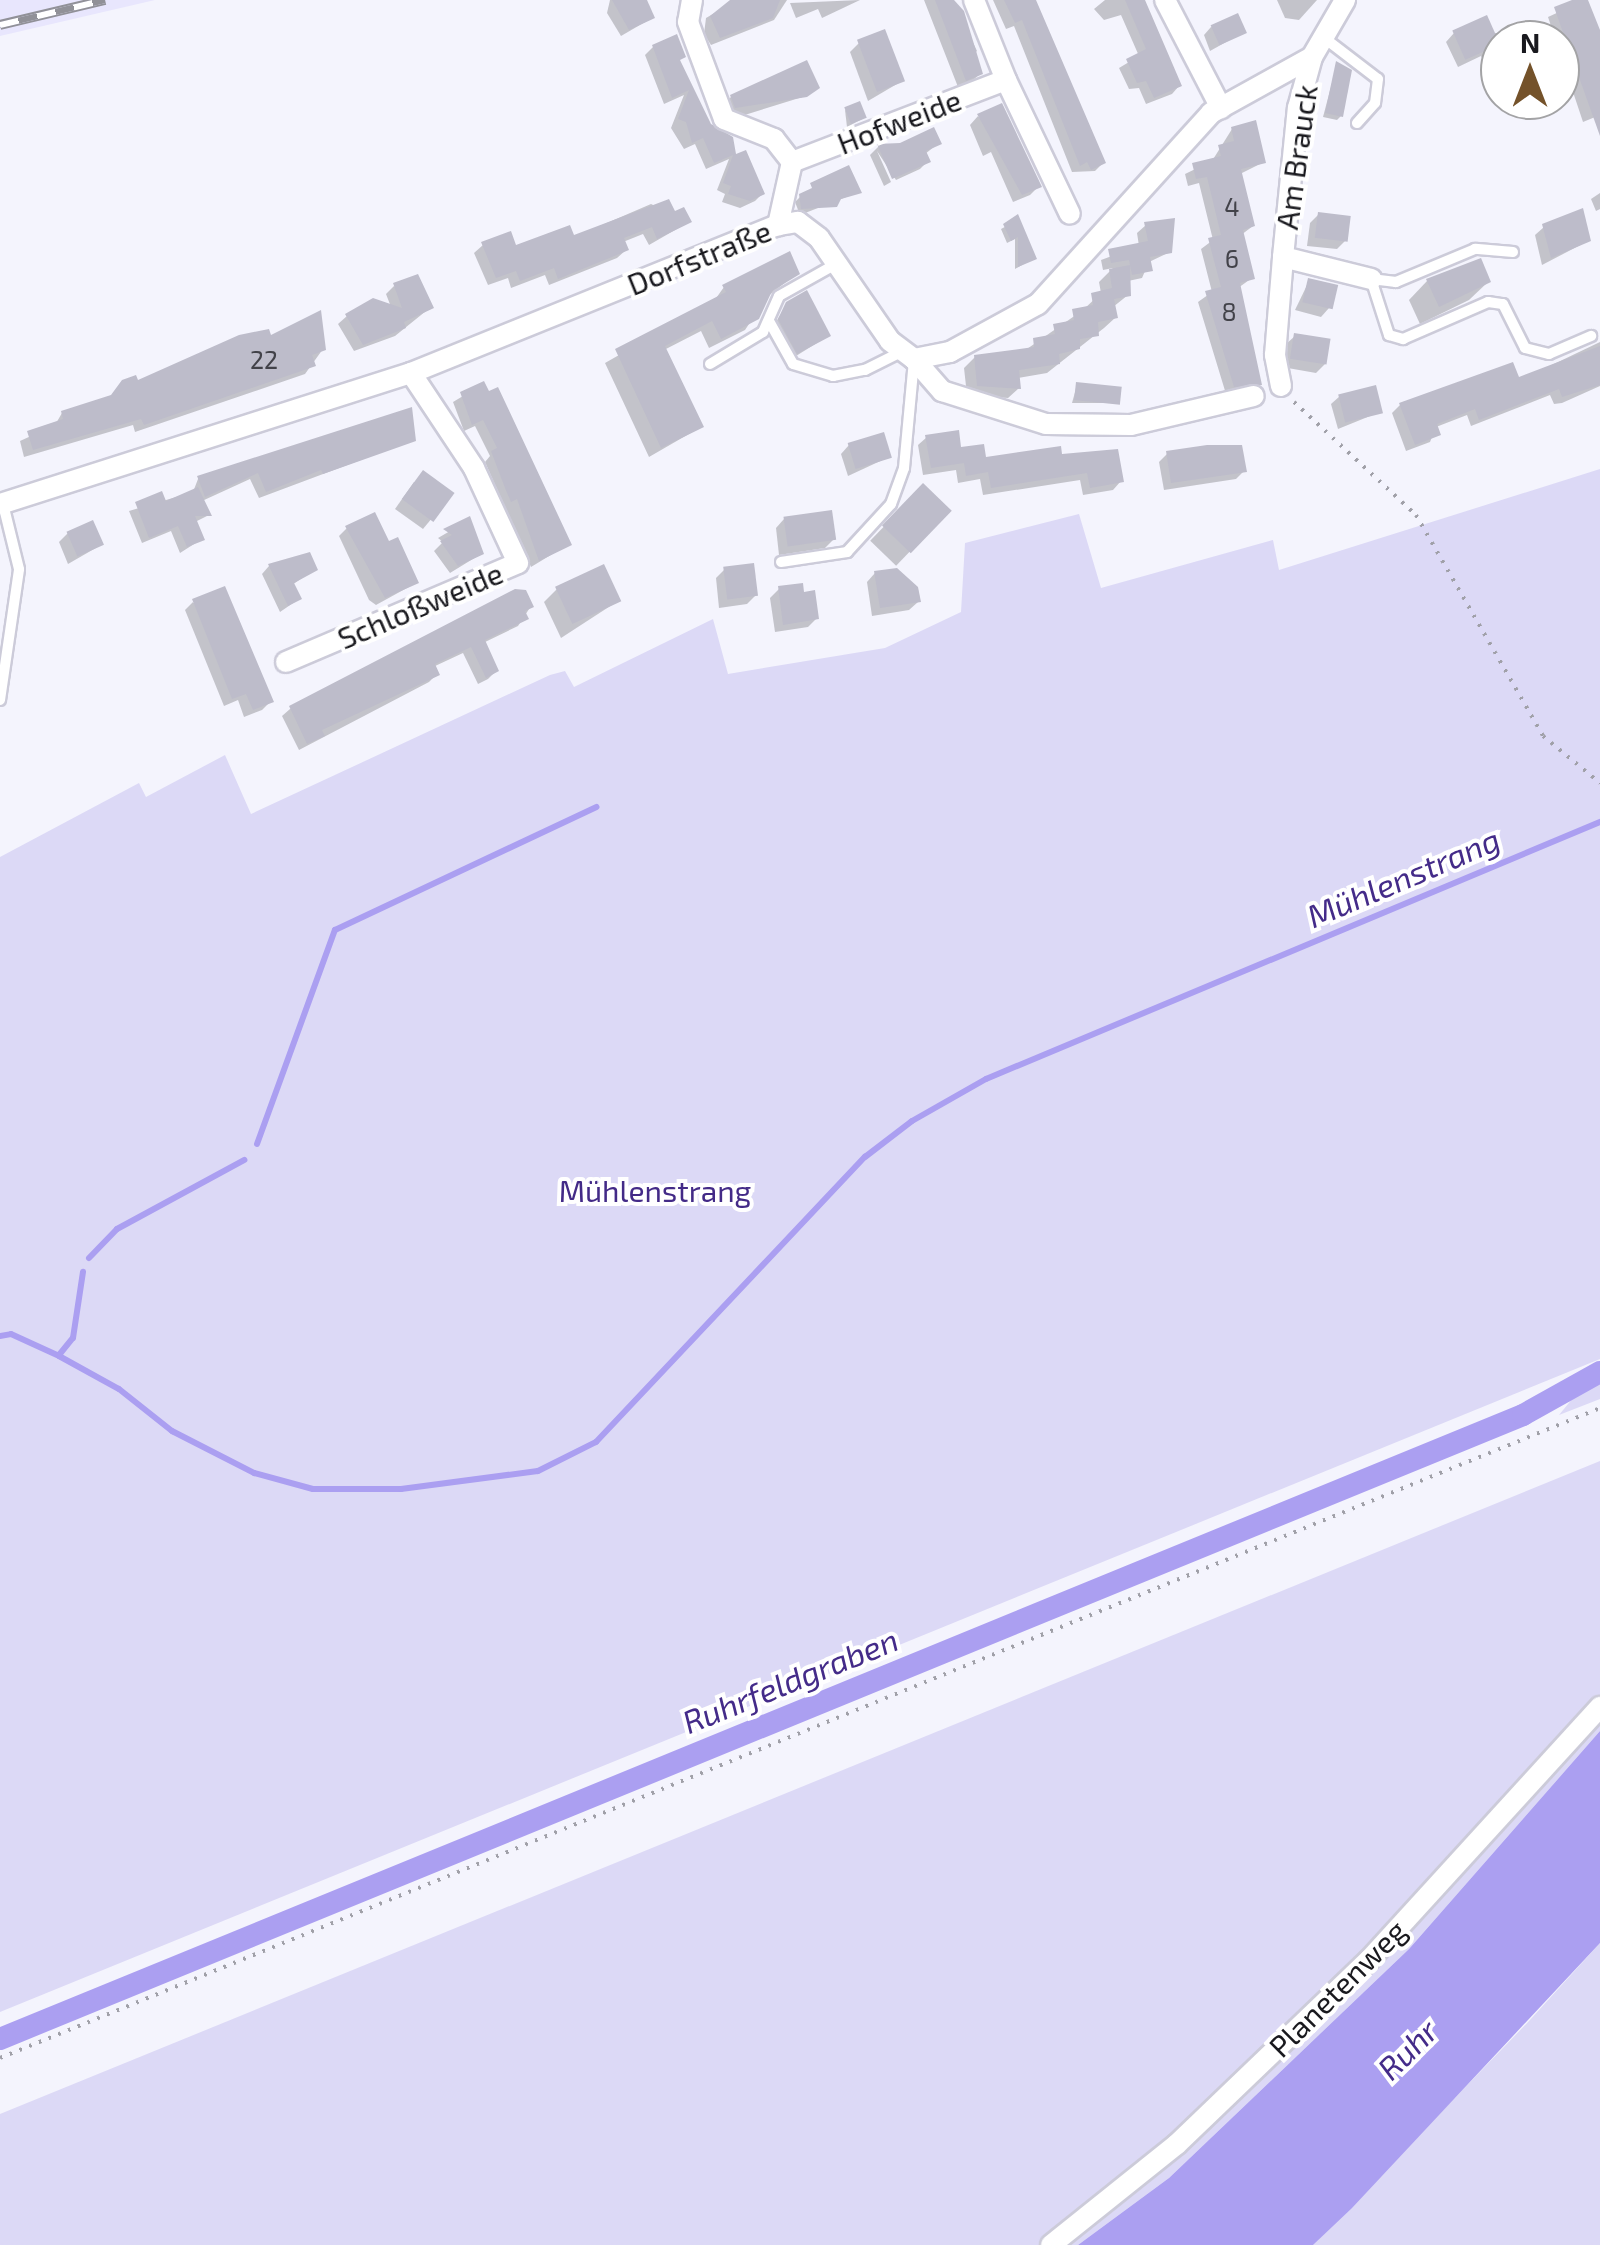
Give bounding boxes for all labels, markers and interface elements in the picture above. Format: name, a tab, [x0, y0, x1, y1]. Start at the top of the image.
north arrow	[1480, 20, 1580, 120]
text: N	[1520, 25, 1540, 59]
street label: Hofweide	[832, 81, 966, 161]
street label: Am Brauck	[1268, 82, 1324, 232]
house number: 4	[1224, 191, 1240, 221]
street label: Dorfstraße	[622, 212, 776, 302]
house number: 6	[1225, 243, 1239, 273]
house number: 8	[1221, 296, 1237, 326]
house number: 22	[250, 344, 278, 374]
street label: Schloßweide	[332, 554, 508, 656]
water label: Mühlenstrang	[1301, 819, 1505, 935]
park label: Mühlenstrang	[559, 1172, 751, 1208]
water label: Ruhrfeldgraben	[677, 1619, 903, 1741]
street label: Planetenweg	[1261, 1912, 1413, 2064]
water label: Ruhr	[1369, 2011, 1445, 2087]

